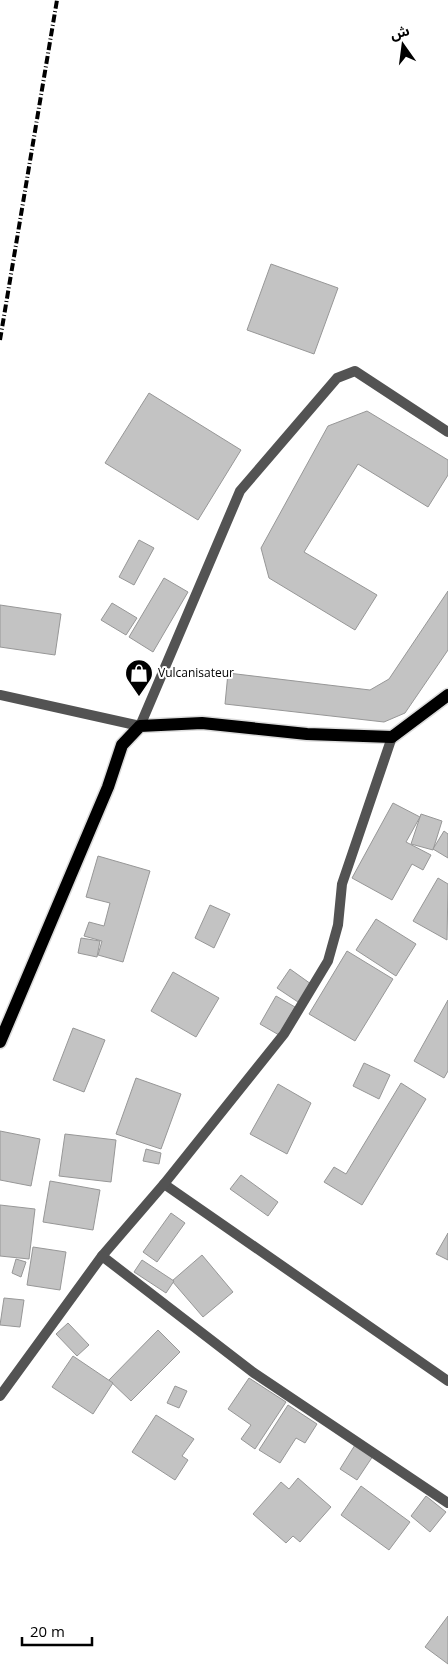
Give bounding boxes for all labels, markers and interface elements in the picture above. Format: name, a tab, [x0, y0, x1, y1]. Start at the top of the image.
north arrow	[378, 20, 428, 70]
text: ش	[388, 20, 411, 43]
shop icon: Vulcanisateur	[124, 658, 154, 697]
place label: Vulcanisateur	[158, 664, 234, 681]
scale bar	[22, 1614, 92, 1646]
text: 20 m	[30, 1621, 65, 1641]

